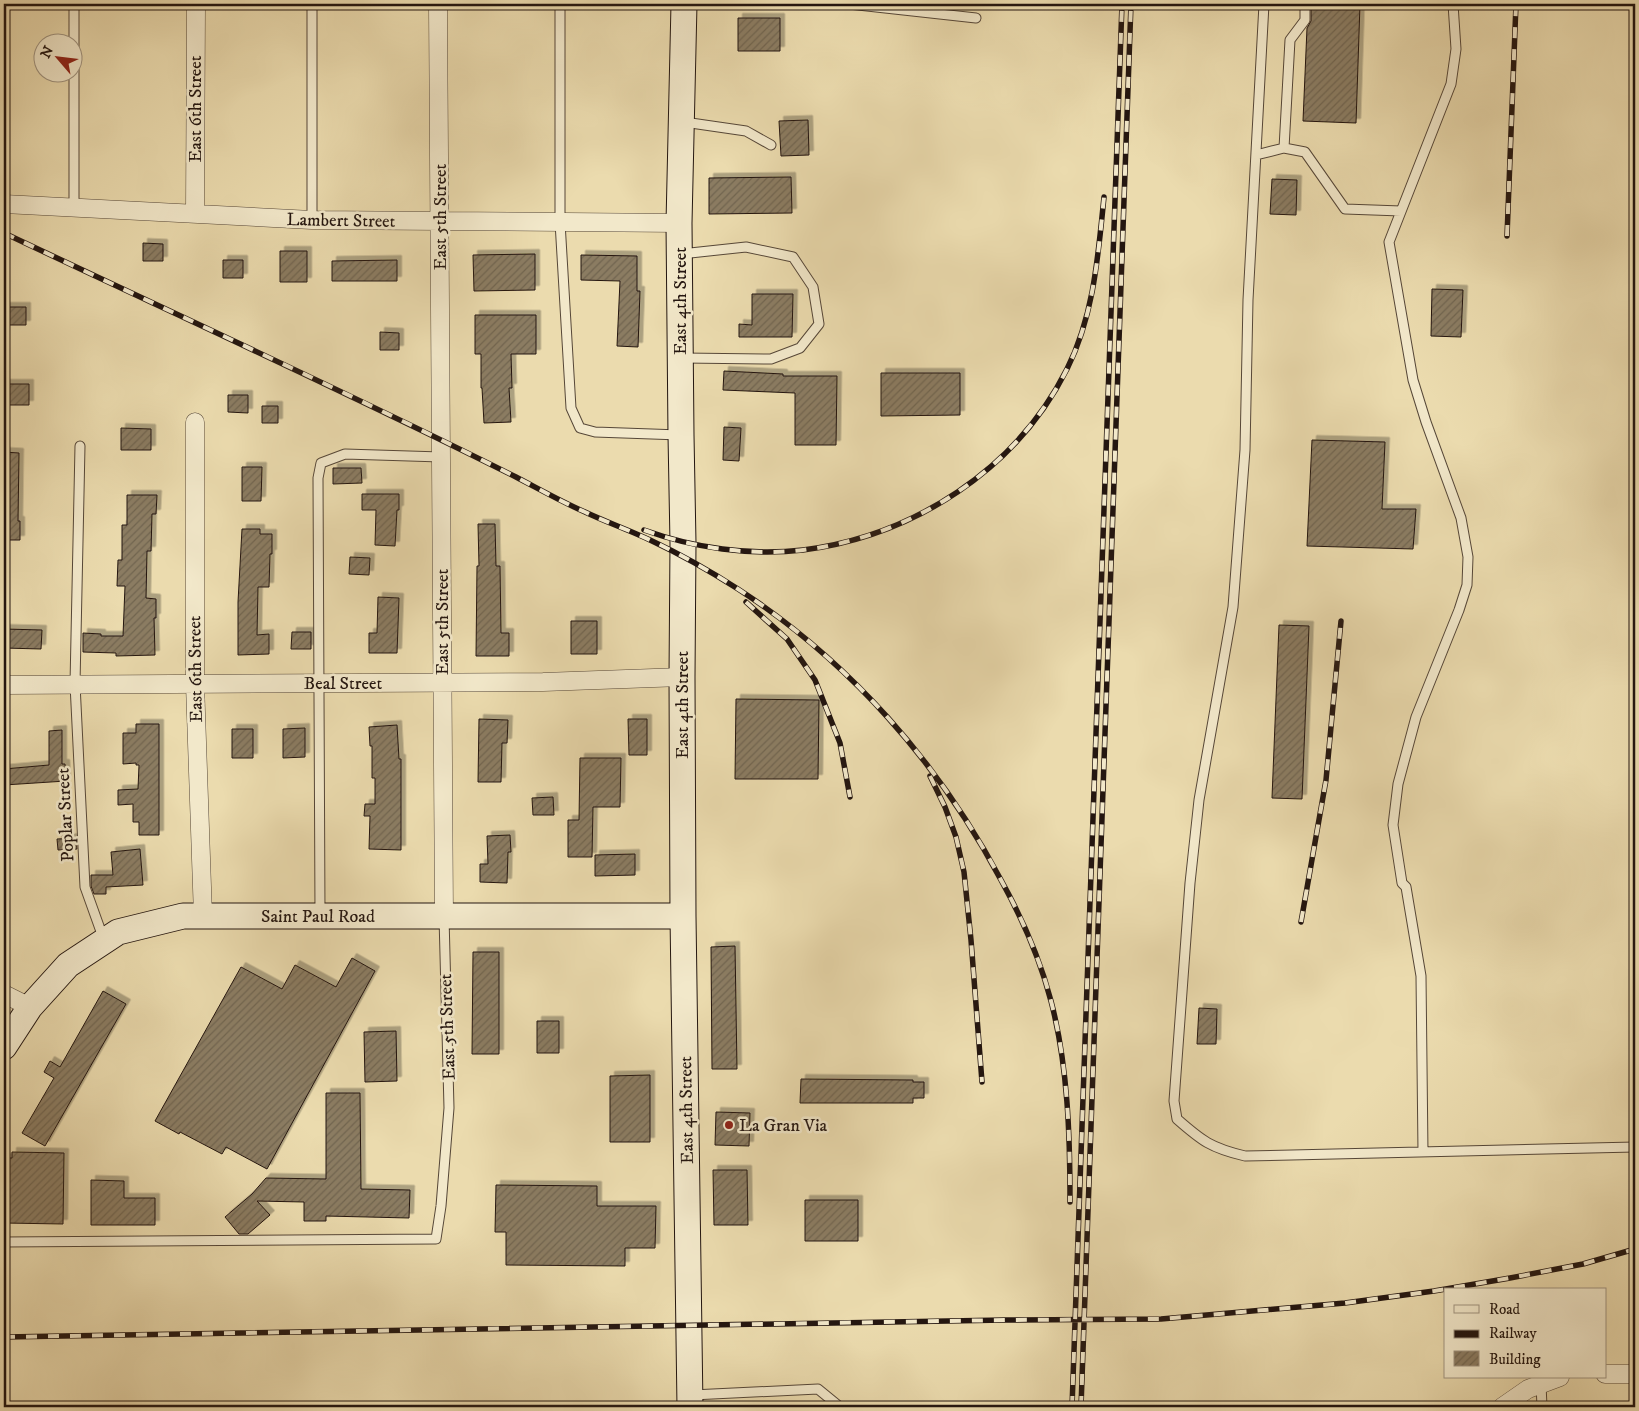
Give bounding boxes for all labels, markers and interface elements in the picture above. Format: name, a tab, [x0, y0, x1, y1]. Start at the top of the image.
north arrow	[32, 32, 82, 82]
text: N	[37, 43, 58, 62]
street label: East 6th Street	[185, 55, 207, 163]
street label: East 5th Street	[430, 163, 452, 270]
street label: Lambert Street	[286, 209, 396, 233]
street label: East 4th Street	[670, 247, 692, 355]
street label: East 5th Street	[432, 568, 454, 675]
street label: East 6th Street	[184, 615, 208, 723]
street label: East 4th Street	[672, 651, 694, 759]
street label: Beal Street	[304, 673, 382, 695]
street label: Poplar Street	[53, 767, 79, 862]
street label: Saint Paul Road	[261, 906, 375, 928]
street label: East 5th Street	[435, 973, 461, 1081]
street label: East 4th Street	[675, 1056, 699, 1164]
place label: La Gran Via	[739, 1115, 828, 1137]
marker: La Gran Via	[723, 1119, 735, 1131]
legend	[1444, 1288, 1606, 1378]
text: Road	[1489, 1300, 1521, 1319]
text: Railway	[1489, 1324, 1537, 1343]
text: Building	[1489, 1350, 1541, 1369]

